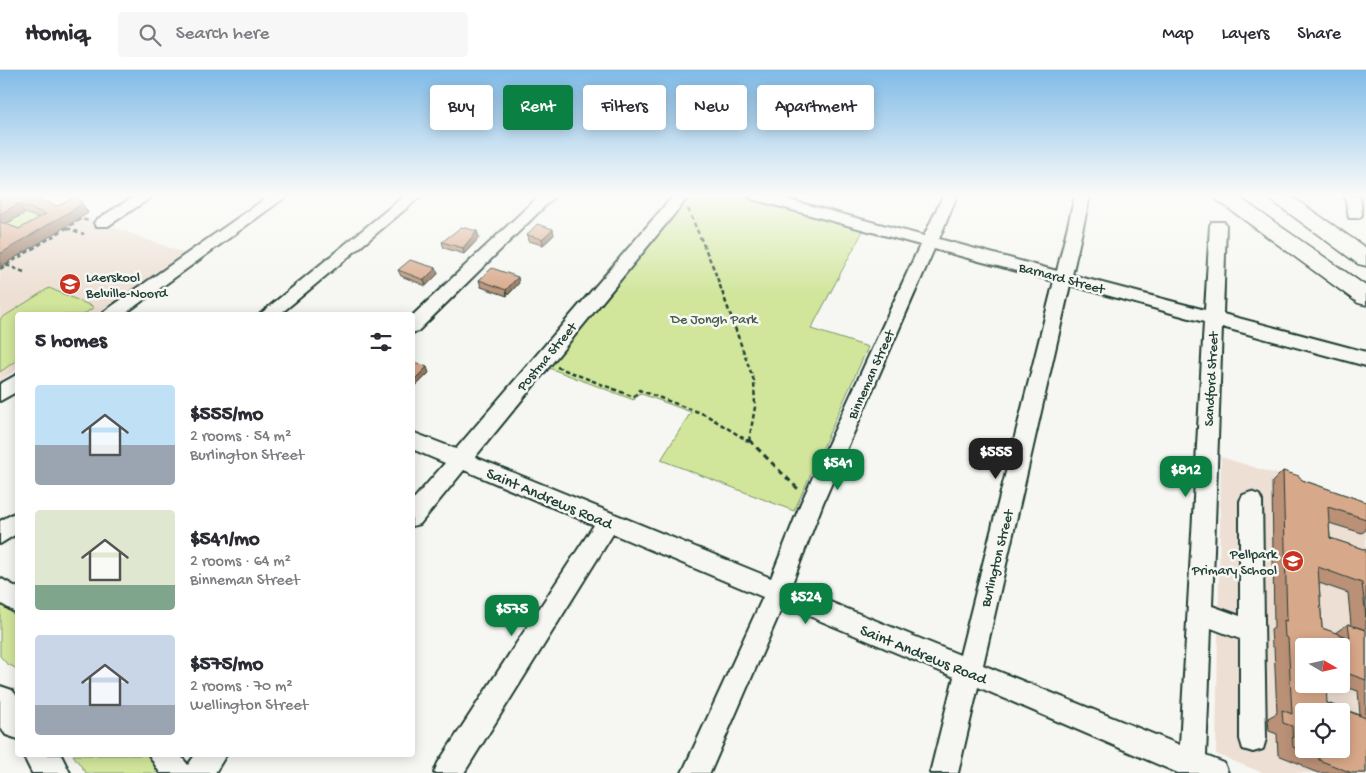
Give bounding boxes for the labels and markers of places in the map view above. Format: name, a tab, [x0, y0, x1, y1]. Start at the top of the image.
place label: Laerskool Belville-Noord	[85, 270, 169, 303]
school or university icon: Laerskool Belville-Noord	[58, 272, 82, 296]
pin: $555	[966, 438, 1026, 480]
pin: $541	[808, 448, 868, 491]
pin: $812	[1156, 456, 1216, 498]
place label: Pellpark Primary School	[1191, 547, 1279, 580]
school or university icon: Pellpark Primary School	[1281, 549, 1305, 573]
pin: $524	[776, 582, 836, 625]
pin: $575	[482, 594, 542, 637]

